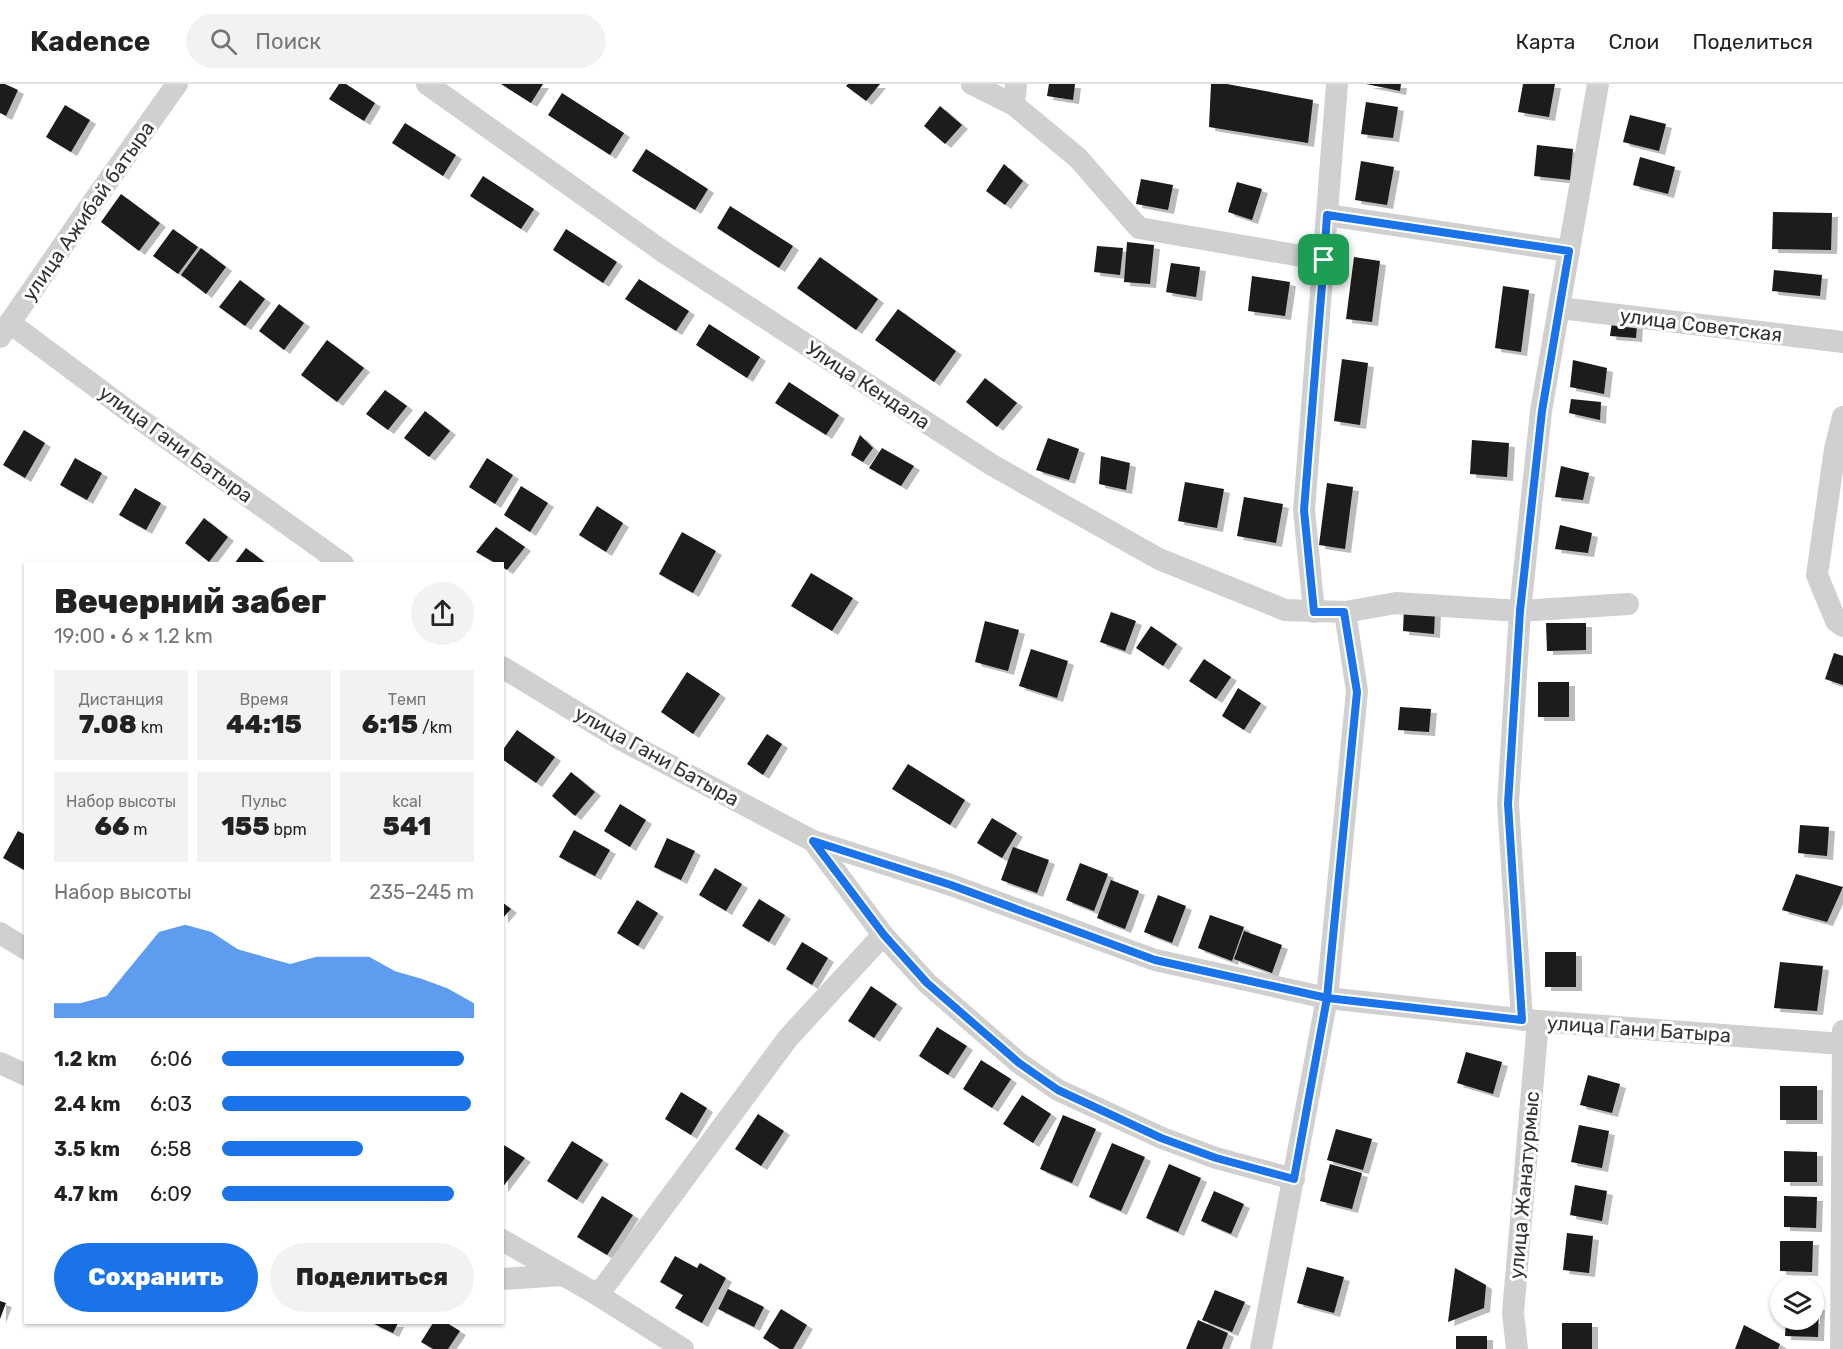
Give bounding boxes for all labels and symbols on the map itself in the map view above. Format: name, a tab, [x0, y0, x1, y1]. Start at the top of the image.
street label: улица Ажибай батыра	[17, 117, 159, 305]
pin	[1298, 234, 1349, 285]
street label: улица Советская	[1618, 303, 1784, 347]
street label: Улица Кендала	[801, 336, 935, 434]
street label: улица Гани Батыра	[94, 380, 258, 508]
street label: улица Гани Батыра	[571, 701, 743, 811]
street label: улица Гани Батыра	[1546, 1011, 1732, 1047]
street label: улица Жанатурмыс	[1504, 1090, 1544, 1280]

